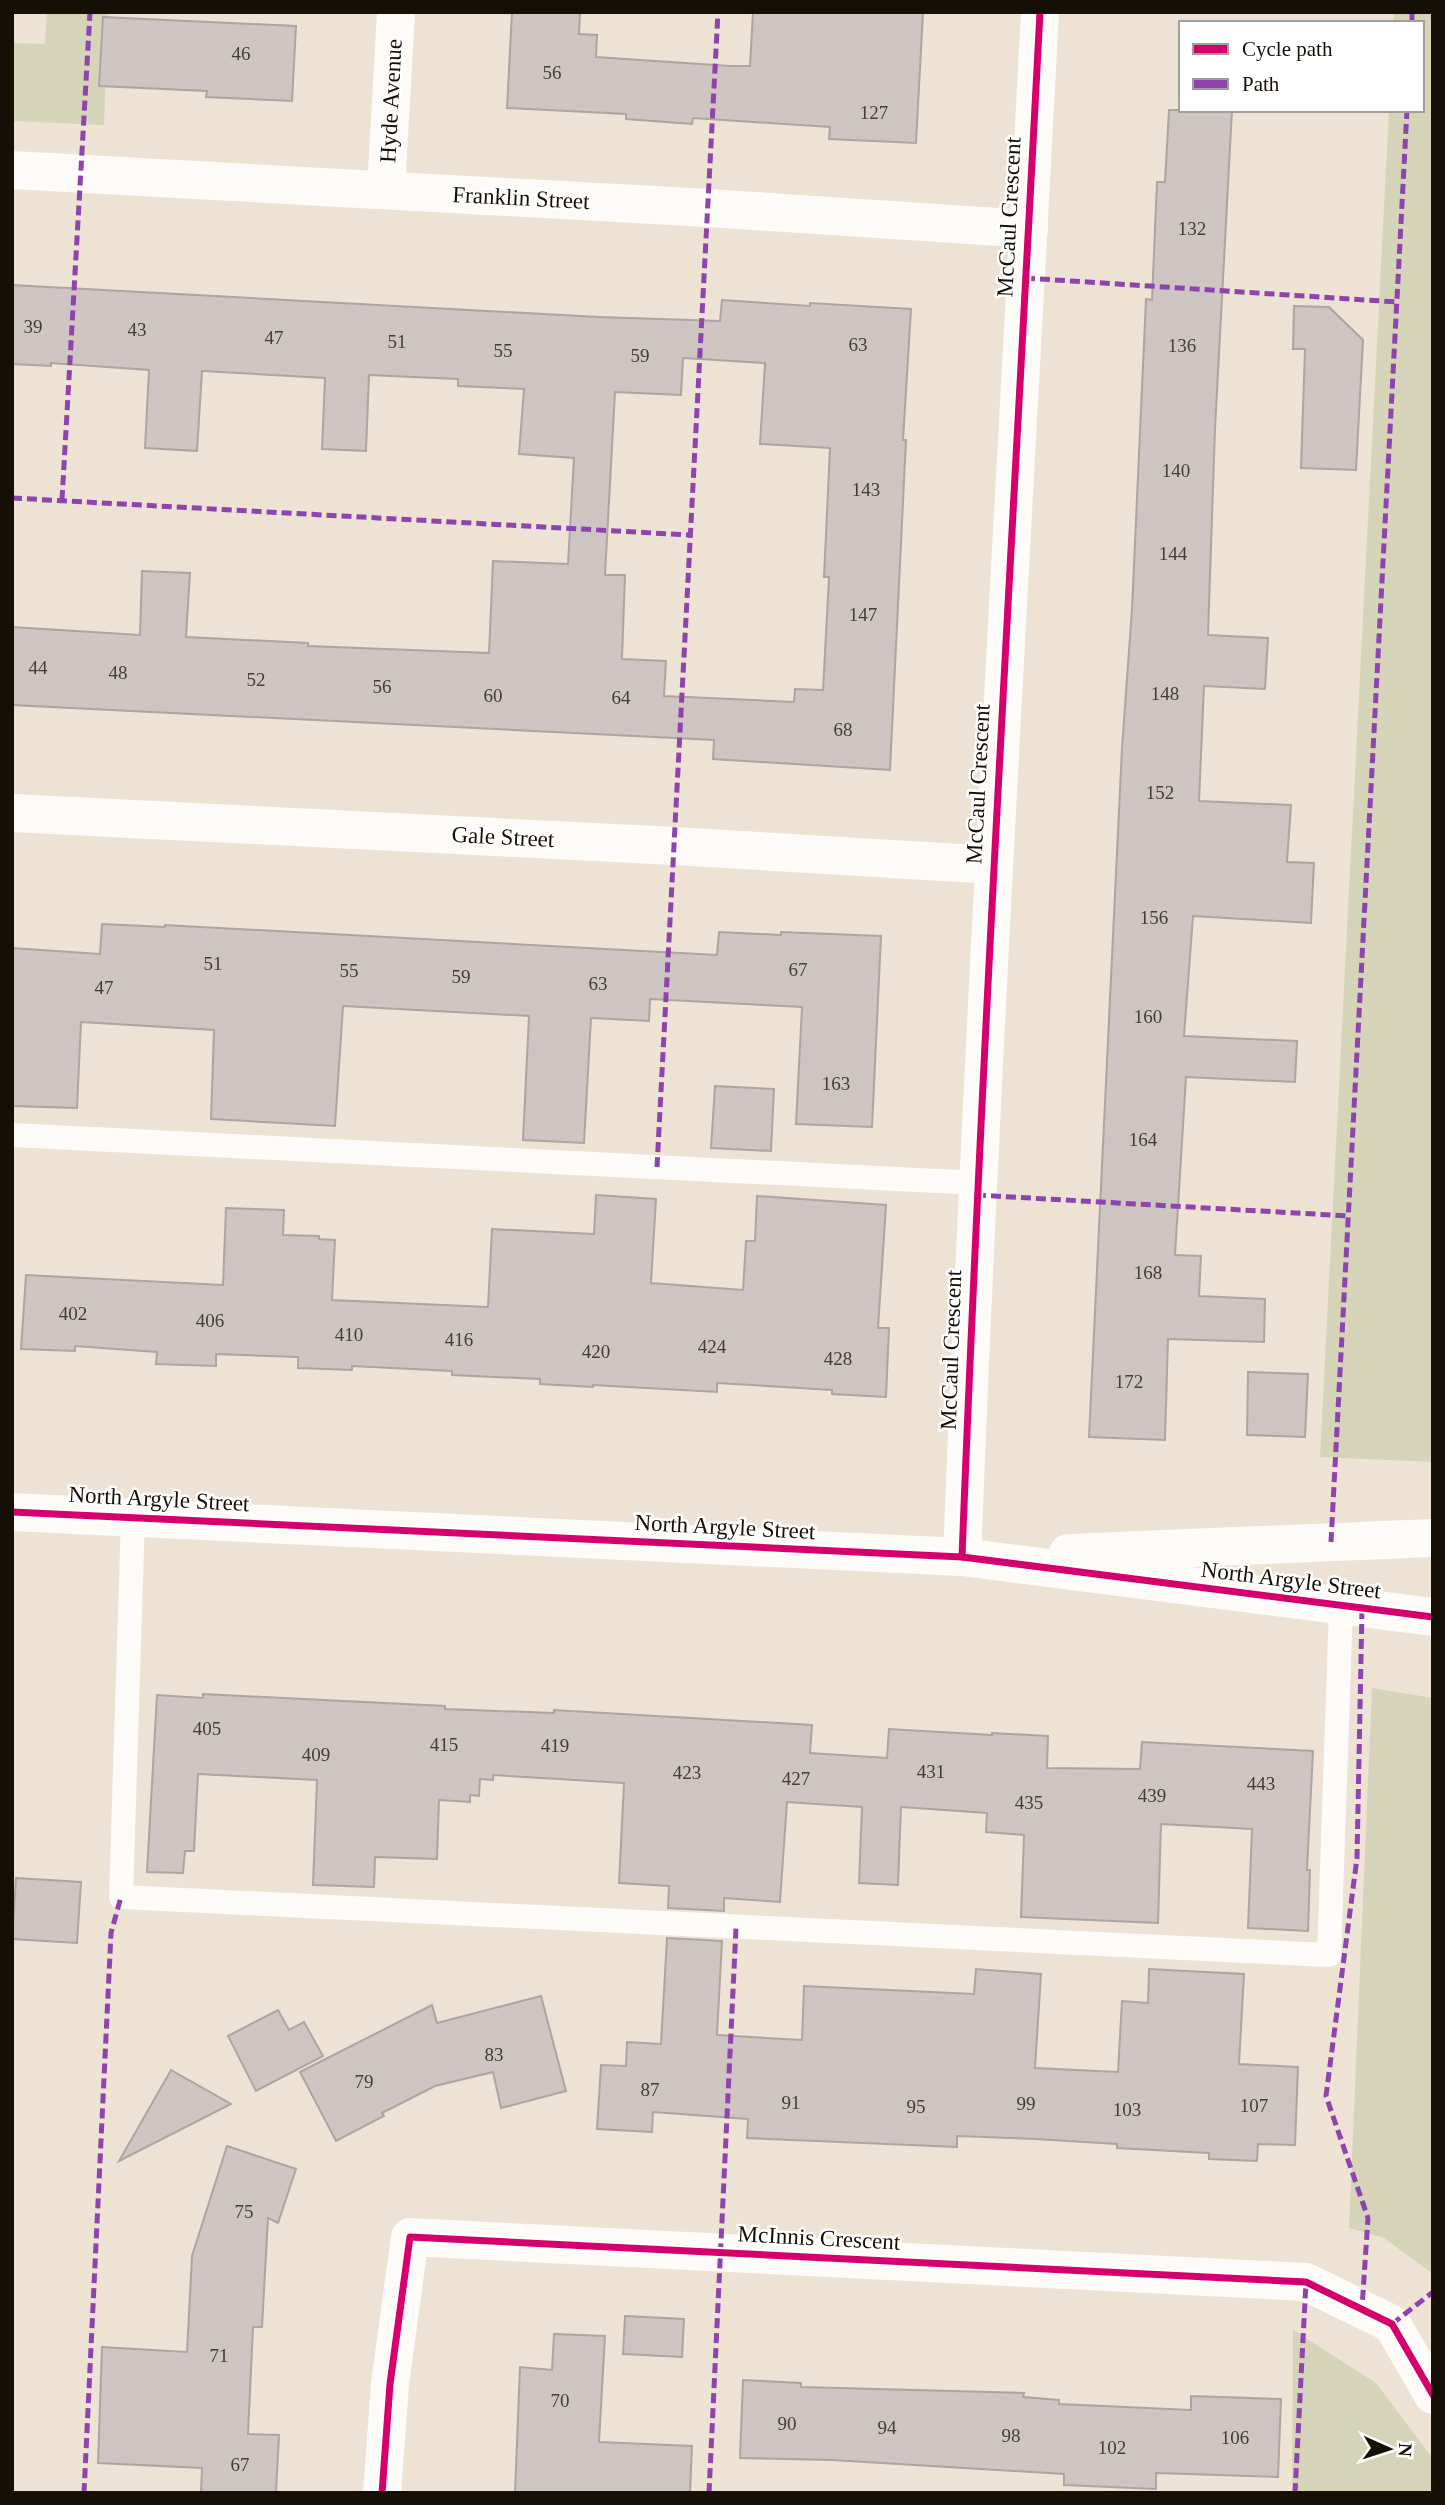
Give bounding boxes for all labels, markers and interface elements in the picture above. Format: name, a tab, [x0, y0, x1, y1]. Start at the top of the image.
legend	[1179, 21, 1424, 112]
text: Cycle path	[1242, 37, 1333, 61]
street label: Hyde Avenue	[375, 38, 407, 164]
house number: 46	[232, 43, 251, 64]
house number: 56	[543, 62, 562, 83]
text: Path	[1242, 72, 1280, 96]
house number: 127	[860, 102, 888, 123]
street label: McCaul Crescent	[992, 136, 1026, 298]
street label: Franklin Street	[452, 182, 591, 214]
house number: 132	[1178, 218, 1206, 239]
house number: 39	[24, 316, 43, 337]
house number: 43	[128, 319, 147, 340]
house number: 47	[265, 327, 284, 348]
house number: 51	[388, 331, 407, 352]
house number: 63	[849, 334, 868, 355]
house number: 136	[1168, 335, 1196, 356]
house number: 55	[494, 340, 513, 361]
house number: 59	[631, 345, 650, 366]
house number: 140	[1162, 460, 1190, 481]
house number: 143	[852, 479, 880, 500]
house number: 144	[1159, 543, 1188, 564]
house number: 147	[849, 604, 877, 625]
house number: 44	[29, 657, 48, 678]
house number: 48	[109, 662, 128, 683]
house number: 52	[247, 669, 266, 690]
house number: 56	[373, 676, 392, 697]
house number: 148	[1151, 683, 1179, 704]
house number: 60	[484, 685, 503, 706]
house number: 64	[612, 687, 631, 708]
street label: McCaul Crescent	[961, 703, 995, 865]
house number: 68	[834, 719, 853, 740]
house number: 152	[1146, 782, 1174, 803]
street label: Gale Street	[451, 822, 556, 852]
house number: 156	[1140, 907, 1168, 928]
house number: 51	[204, 953, 223, 974]
house number: 67	[789, 959, 808, 980]
house number: 55	[340, 960, 359, 981]
house number: 59	[452, 966, 471, 987]
house number: 63	[589, 973, 608, 994]
house number: 47	[95, 977, 114, 998]
house number: 160	[1134, 1006, 1162, 1027]
house number: 163	[822, 1073, 850, 1094]
house number: 164	[1129, 1129, 1158, 1150]
house number: 168	[1134, 1262, 1162, 1283]
street label: McCaul Crescent	[936, 1269, 966, 1431]
house number: 402	[59, 1303, 87, 1324]
house number: 406	[196, 1310, 224, 1331]
house number: 410	[335, 1324, 363, 1345]
house number: 416	[445, 1329, 473, 1350]
house number: 424	[698, 1336, 727, 1357]
house number: 420	[582, 1341, 610, 1362]
house number: 428	[824, 1348, 852, 1369]
house number: 172	[1115, 1371, 1143, 1392]
street label: North Argyle Street	[68, 1482, 251, 1516]
street label: North Argyle Street	[634, 1510, 817, 1544]
street label: North Argyle Street	[1200, 1557, 1383, 1604]
house number: 405	[193, 1718, 221, 1739]
house number: 415	[430, 1734, 458, 1755]
house number: 419	[541, 1735, 569, 1756]
house number: 409	[302, 1744, 330, 1765]
house number: 431	[917, 1761, 945, 1782]
house number: 423	[673, 1762, 701, 1783]
house number: 427	[782, 1768, 810, 1789]
house number: 443	[1247, 1773, 1275, 1794]
house number: 439	[1138, 1785, 1166, 1806]
house number: 435	[1015, 1792, 1043, 1813]
house number: 83	[485, 2044, 504, 2065]
house number: 79	[355, 2071, 374, 2092]
house number: 87	[641, 2079, 660, 2100]
house number: 91	[782, 2092, 801, 2113]
house number: 99	[1017, 2093, 1036, 2114]
house number: 107	[1240, 2095, 1268, 2116]
house number: 95	[907, 2096, 926, 2117]
house number: 103	[1113, 2099, 1141, 2120]
house number: 75	[235, 2201, 254, 2222]
street label: McInnis Crescent	[737, 2221, 902, 2255]
house number: 71	[210, 2345, 229, 2366]
house number: 70	[551, 2390, 570, 2411]
house number: 90	[778, 2413, 797, 2434]
north arrow	[1354, 2414, 1424, 2484]
house number: 94	[878, 2417, 897, 2438]
house number: 98	[1002, 2425, 1021, 2446]
house number: 106	[1221, 2427, 1249, 2448]
house number: 102	[1098, 2437, 1126, 2458]
text: N	[1395, 2442, 1416, 2458]
house number: 67	[231, 2454, 250, 2475]

